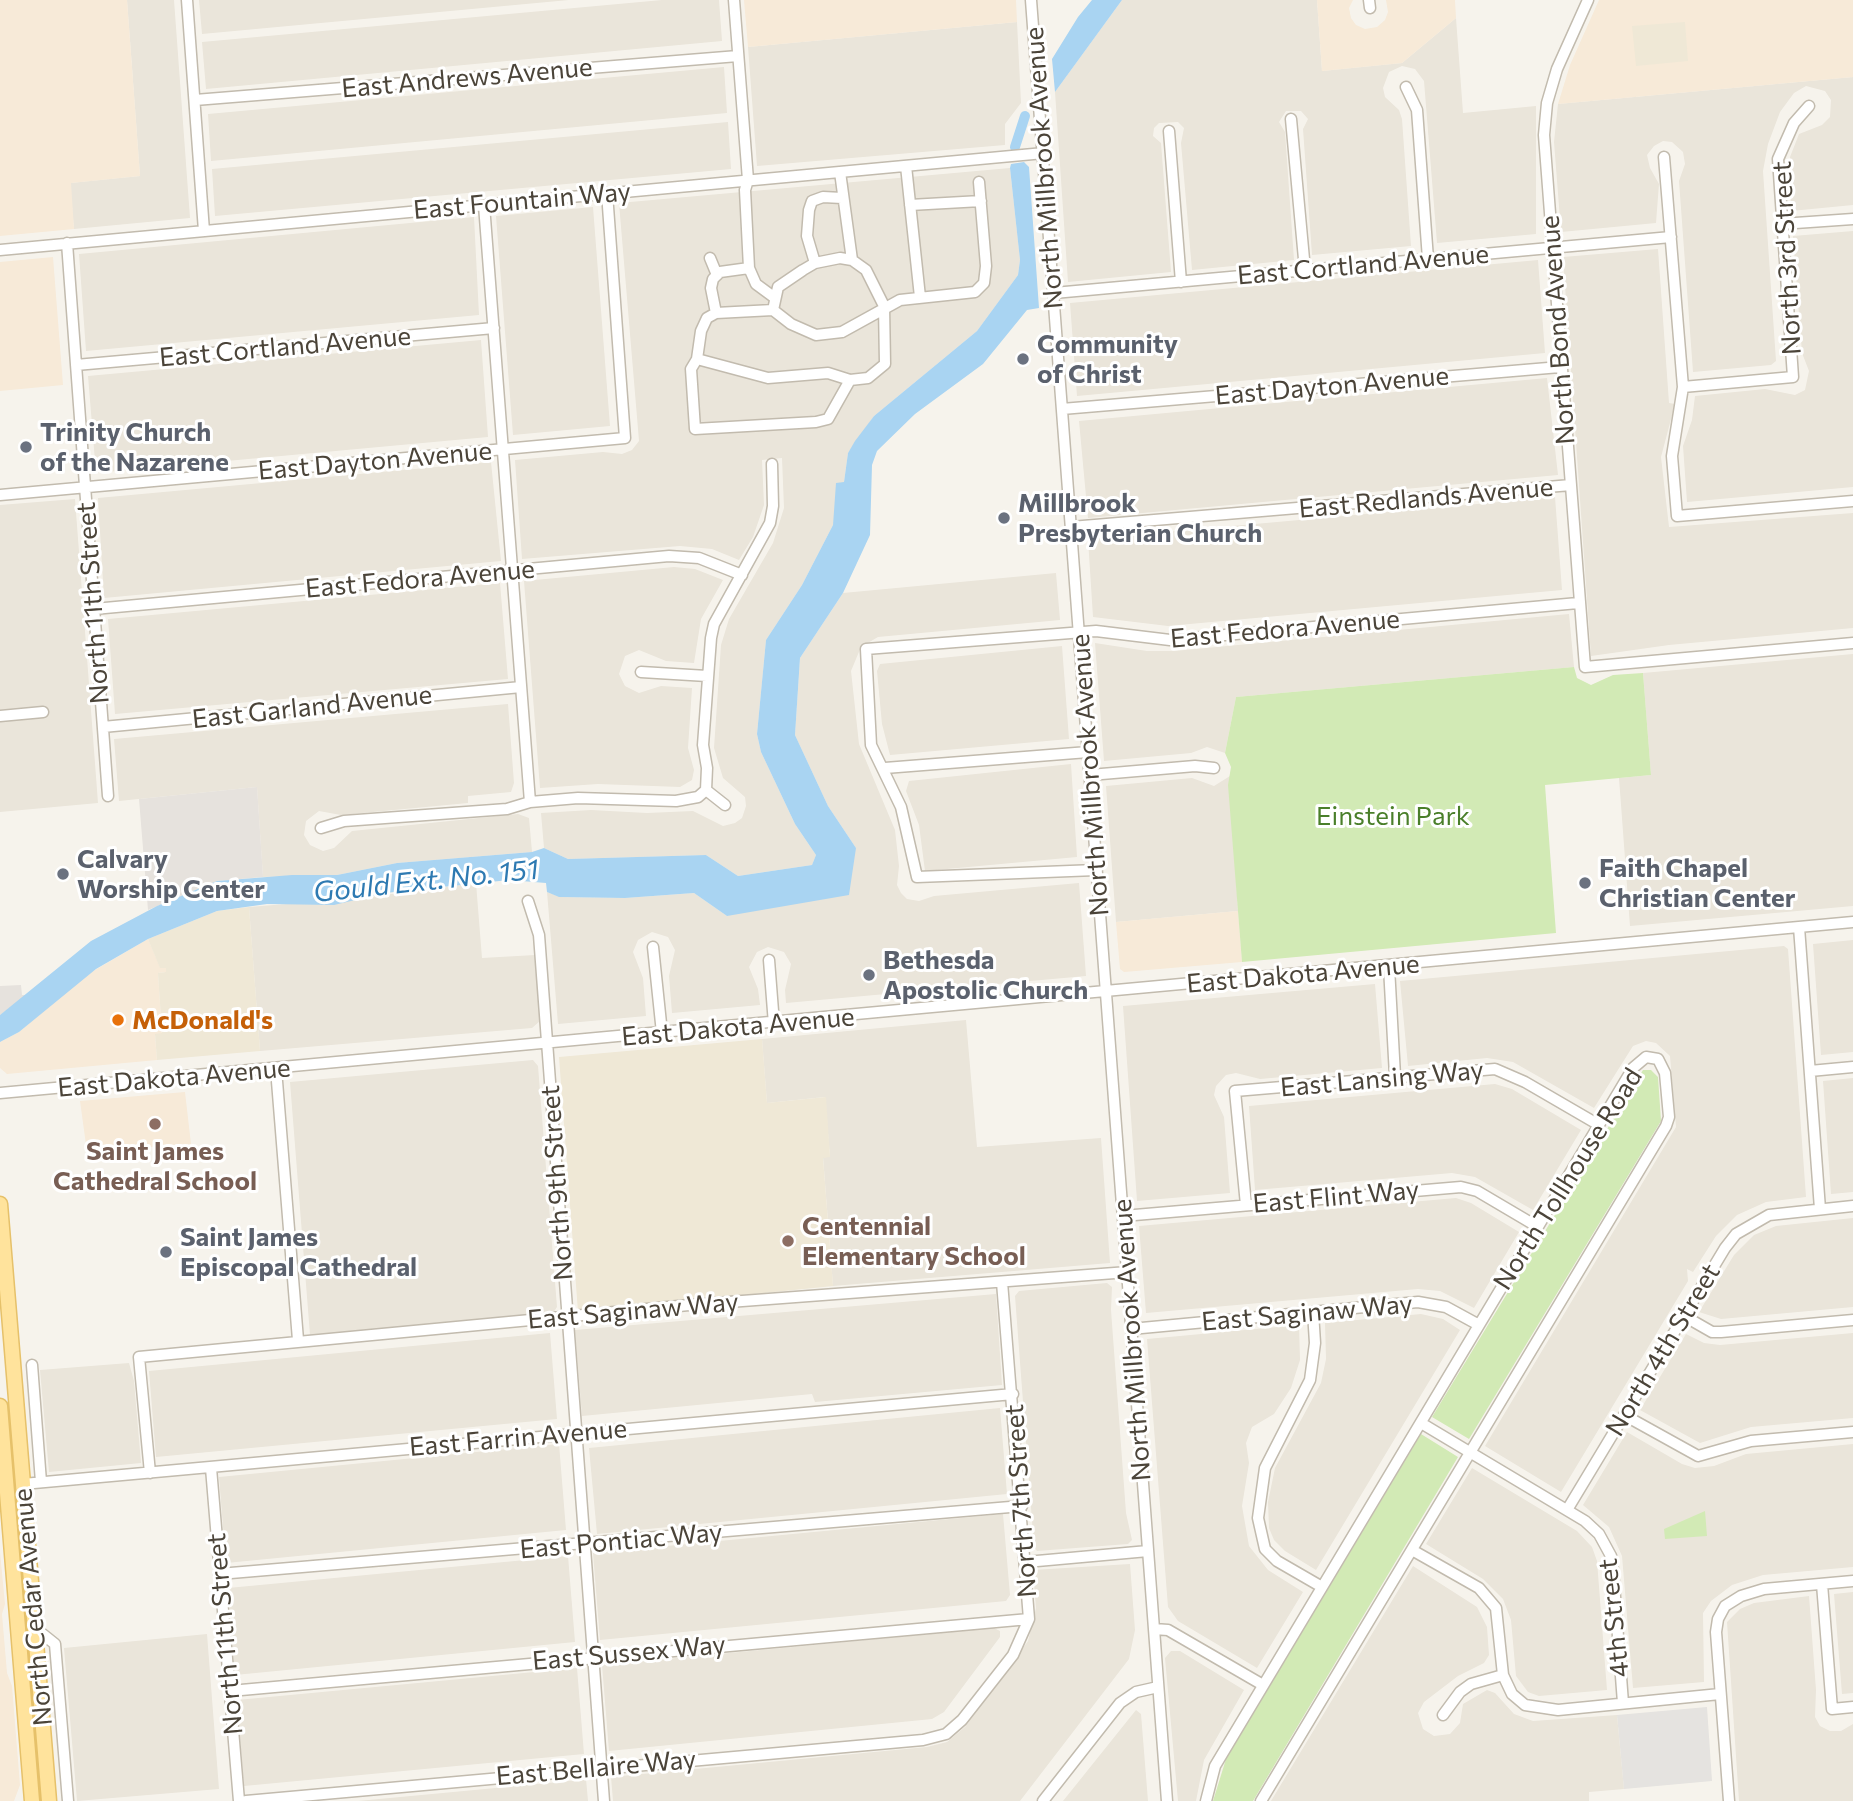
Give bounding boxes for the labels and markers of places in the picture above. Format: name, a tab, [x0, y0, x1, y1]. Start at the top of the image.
place label: Community of Christ	[1037, 328, 1178, 390]
marker: Community of Christ	[1015, 351, 1031, 367]
place label: Trinity Church of the Nazarene	[40, 416, 229, 478]
marker: Trinity Church of the Nazarene	[18, 439, 34, 455]
place label: Millbrook Presbyterian Church	[1018, 487, 1262, 548]
marker: Millbrook Presbyterian Church	[996, 510, 1012, 526]
place label: Calvary Worship Center	[77, 843, 265, 904]
place label: Faith Chapel Christian Center	[1599, 852, 1795, 914]
marker: Calvary Worship Center	[55, 866, 71, 882]
marker: Faith Chapel Christian Center	[1577, 875, 1593, 891]
place label: Bethesda Apostolic Church	[883, 944, 1088, 1006]
marker: Bethesda Apostolic Church	[861, 967, 877, 983]
place label: McDonald's	[132, 1004, 273, 1036]
marker: McDonald's	[110, 1012, 126, 1028]
marker: Saint James Cathedral School	[147, 1116, 163, 1132]
place label: Saint James Cathedral School	[53, 1135, 257, 1196]
place label: Centennial Elementary School	[802, 1210, 1026, 1272]
place label: Saint James Episcopal Cathedral	[180, 1221, 417, 1282]
marker: Centennial Elementary School	[780, 1233, 796, 1249]
marker: Saint James Episcopal Cathedral	[158, 1244, 174, 1260]

